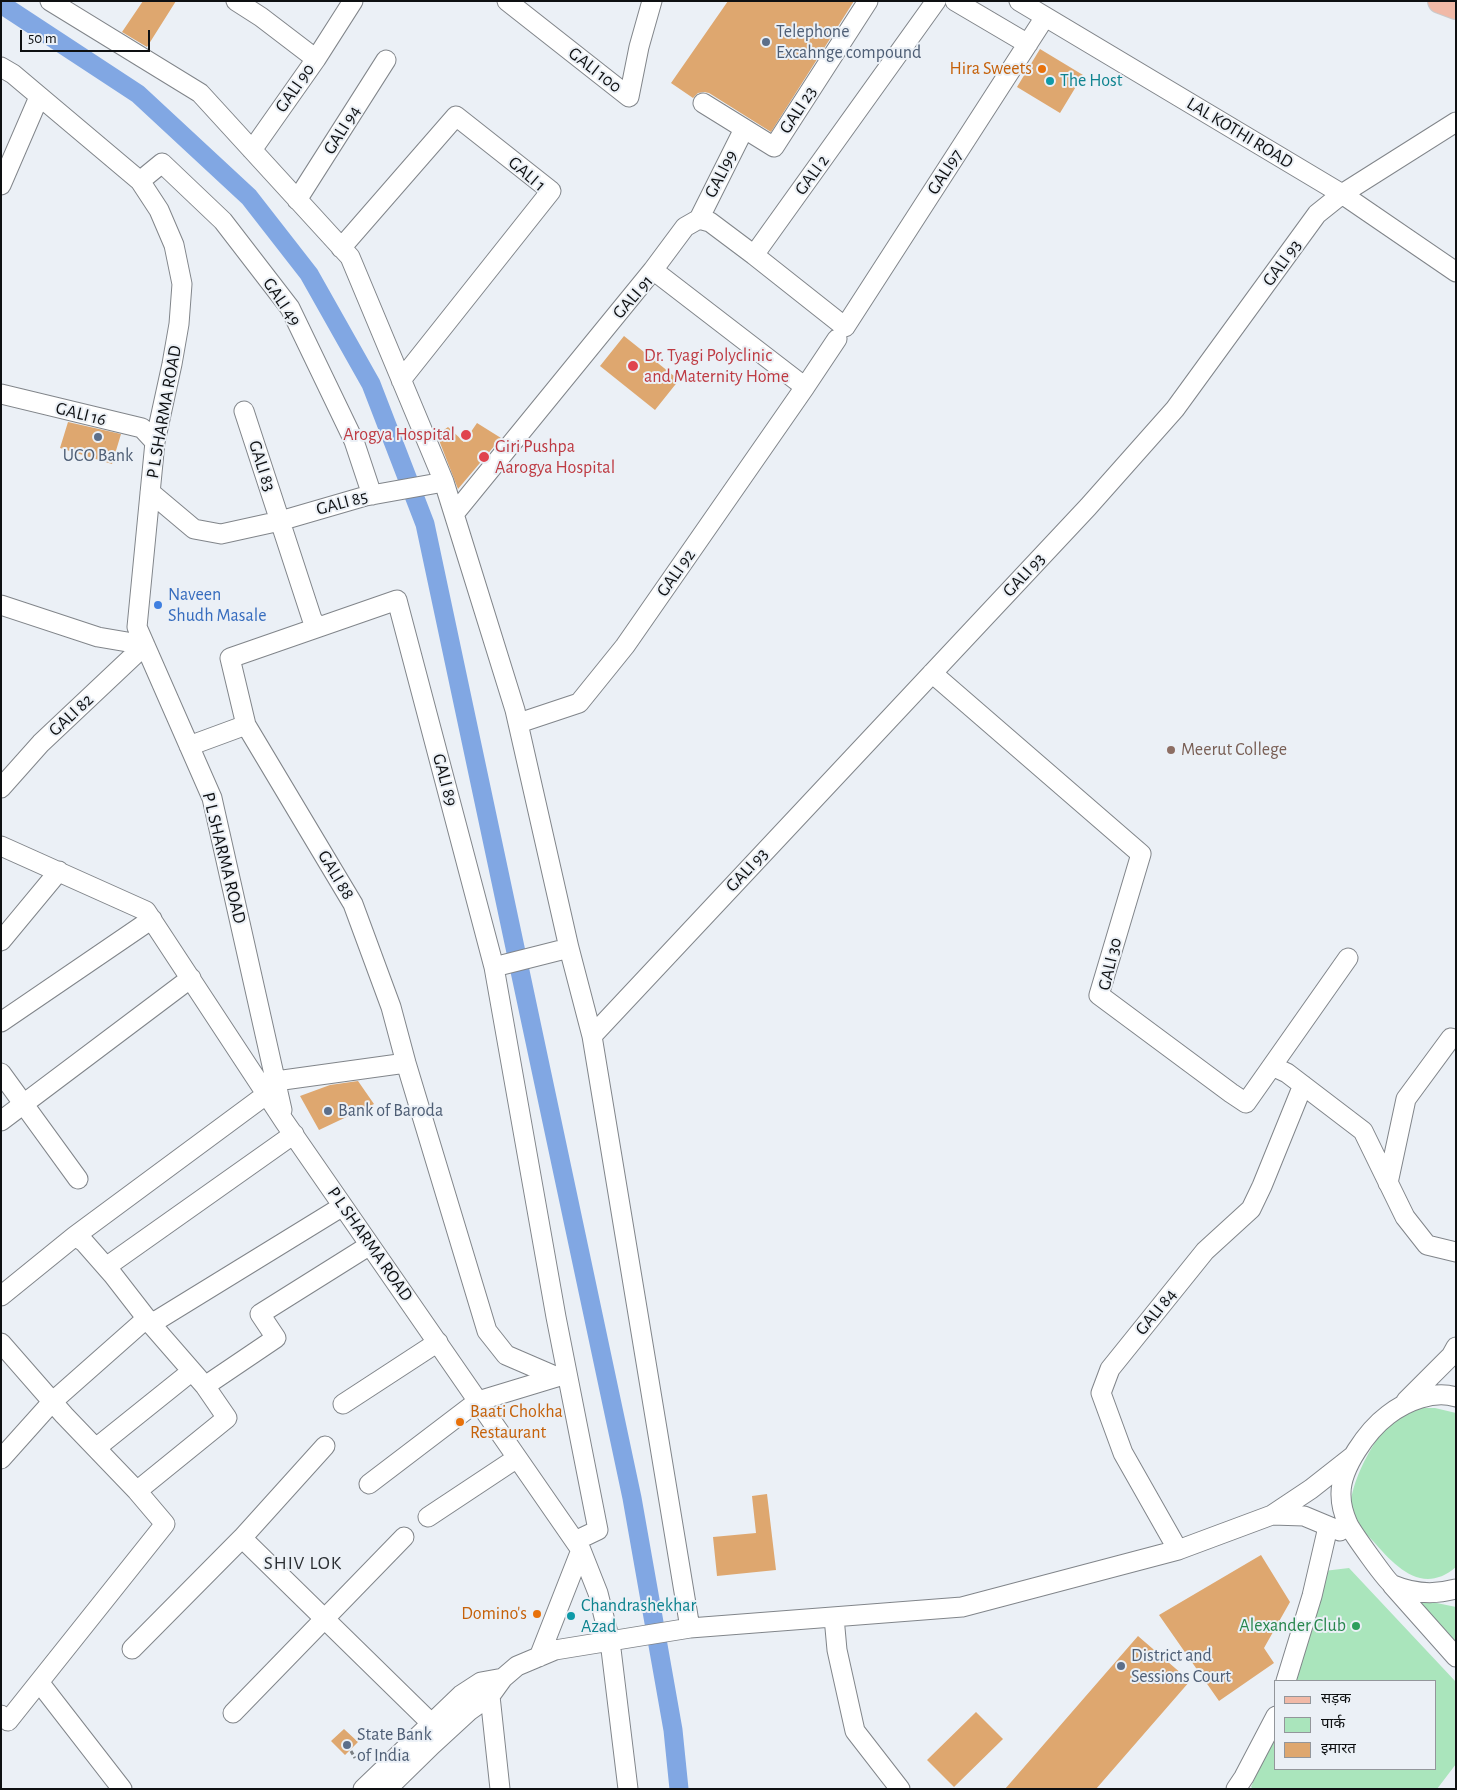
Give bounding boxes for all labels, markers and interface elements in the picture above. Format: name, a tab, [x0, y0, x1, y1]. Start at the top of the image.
scale bar	[22, 20, 152, 52]
place label: Telephone Excahnge compound	[776, 21, 921, 64]
text: 50 m	[28, 31, 57, 46]
marker: Telephone Excahnge compound	[760, 36, 772, 48]
street label: GALI 100	[564, 42, 626, 98]
place label: Hira Sweets	[949, 58, 1032, 80]
street label: GALI 90	[271, 59, 319, 117]
marker: Hira Sweets	[1036, 63, 1048, 75]
place label: The Host	[1060, 70, 1122, 92]
marker: The Host	[1044, 75, 1056, 87]
street label: GALI 23	[775, 82, 821, 138]
street label: LAL KOTHI ROAD	[1183, 93, 1297, 173]
street label: GALI 94	[319, 102, 365, 158]
street label: GALI97	[922, 145, 968, 199]
street label: GALI99	[700, 147, 742, 201]
street label: GALI 2	[790, 151, 834, 199]
street label: GALI 1	[504, 152, 550, 196]
street label: GALI 93	[1258, 235, 1306, 291]
street label: GALI 91	[608, 271, 658, 323]
street label: GALI 49	[258, 274, 306, 330]
street label: P L SHARMA ROAD	[142, 344, 186, 480]
place label: Dr. Tyagi Polyclinic and Maternity Home	[644, 345, 789, 388]
marker: Dr. Tyagi Polyclinic and Maternity Home	[626, 359, 640, 373]
street label: GALI 16	[54, 397, 108, 431]
place label: Arogya Hospital	[343, 424, 455, 446]
marker: Arogya Hospital	[459, 428, 473, 442]
marker: UCO Bank	[92, 431, 104, 443]
place label: Giri Pushpa Aarogya Hospital	[495, 436, 615, 478]
street label: GALI 83	[244, 438, 280, 494]
place label: UCO Bank	[63, 445, 133, 467]
marker: Giri Pushpa Aarogya Hospital	[477, 450, 491, 464]
street label: GALI 85	[314, 486, 370, 520]
street label: GALI 92	[652, 545, 700, 601]
street label: GALI 93	[998, 548, 1050, 602]
place label: Naveen Shudh Masale	[168, 584, 267, 626]
marker: Naveen Shudh Masale	[152, 599, 164, 611]
street label: GALI 82	[44, 689, 98, 741]
place label: Meerut College	[1181, 739, 1287, 761]
marker: Meerut College	[1165, 744, 1177, 756]
street label: GALI 89	[428, 751, 462, 809]
street label: P L SHARMA ROAD	[197, 790, 251, 926]
street label: GALI 93	[721, 843, 773, 897]
street label: GALI 88	[313, 846, 359, 904]
street label: GALI 30	[1093, 936, 1127, 992]
place label: Bank of Baroda	[338, 1100, 443, 1122]
marker: Bank of Baroda	[322, 1105, 334, 1117]
street label: P L SHARMA ROAD	[323, 1183, 417, 1305]
street label: GALI 84	[1131, 1284, 1181, 1340]
place label: Baati Chokha Restaurant	[470, 1401, 563, 1444]
marker: Baati Chokha Restaurant	[454, 1416, 466, 1428]
district label: SHIV LOK	[263, 1552, 343, 1574]
place label: Chandrashekhar Azad	[581, 1595, 696, 1638]
place label: Domino's	[461, 1603, 527, 1625]
marker: Domino's	[531, 1608, 543, 1620]
marker: Chandrashekhar Azad	[565, 1610, 577, 1622]
place label: Alexander Club	[1239, 1615, 1346, 1637]
marker: Alexander Club	[1350, 1620, 1362, 1632]
place label: District and Sessions Court	[1131, 1645, 1231, 1688]
marker: District and Sessions Court	[1115, 1660, 1127, 1672]
legend	[1274, 1680, 1437, 1770]
text: सड़क	[1321, 1691, 1351, 1706]
text: पार्क	[1321, 1716, 1345, 1731]
place label: State Bank of India	[357, 1724, 432, 1766]
marker: State Bank of India	[341, 1739, 353, 1751]
text: इमारत	[1321, 1741, 1356, 1756]

